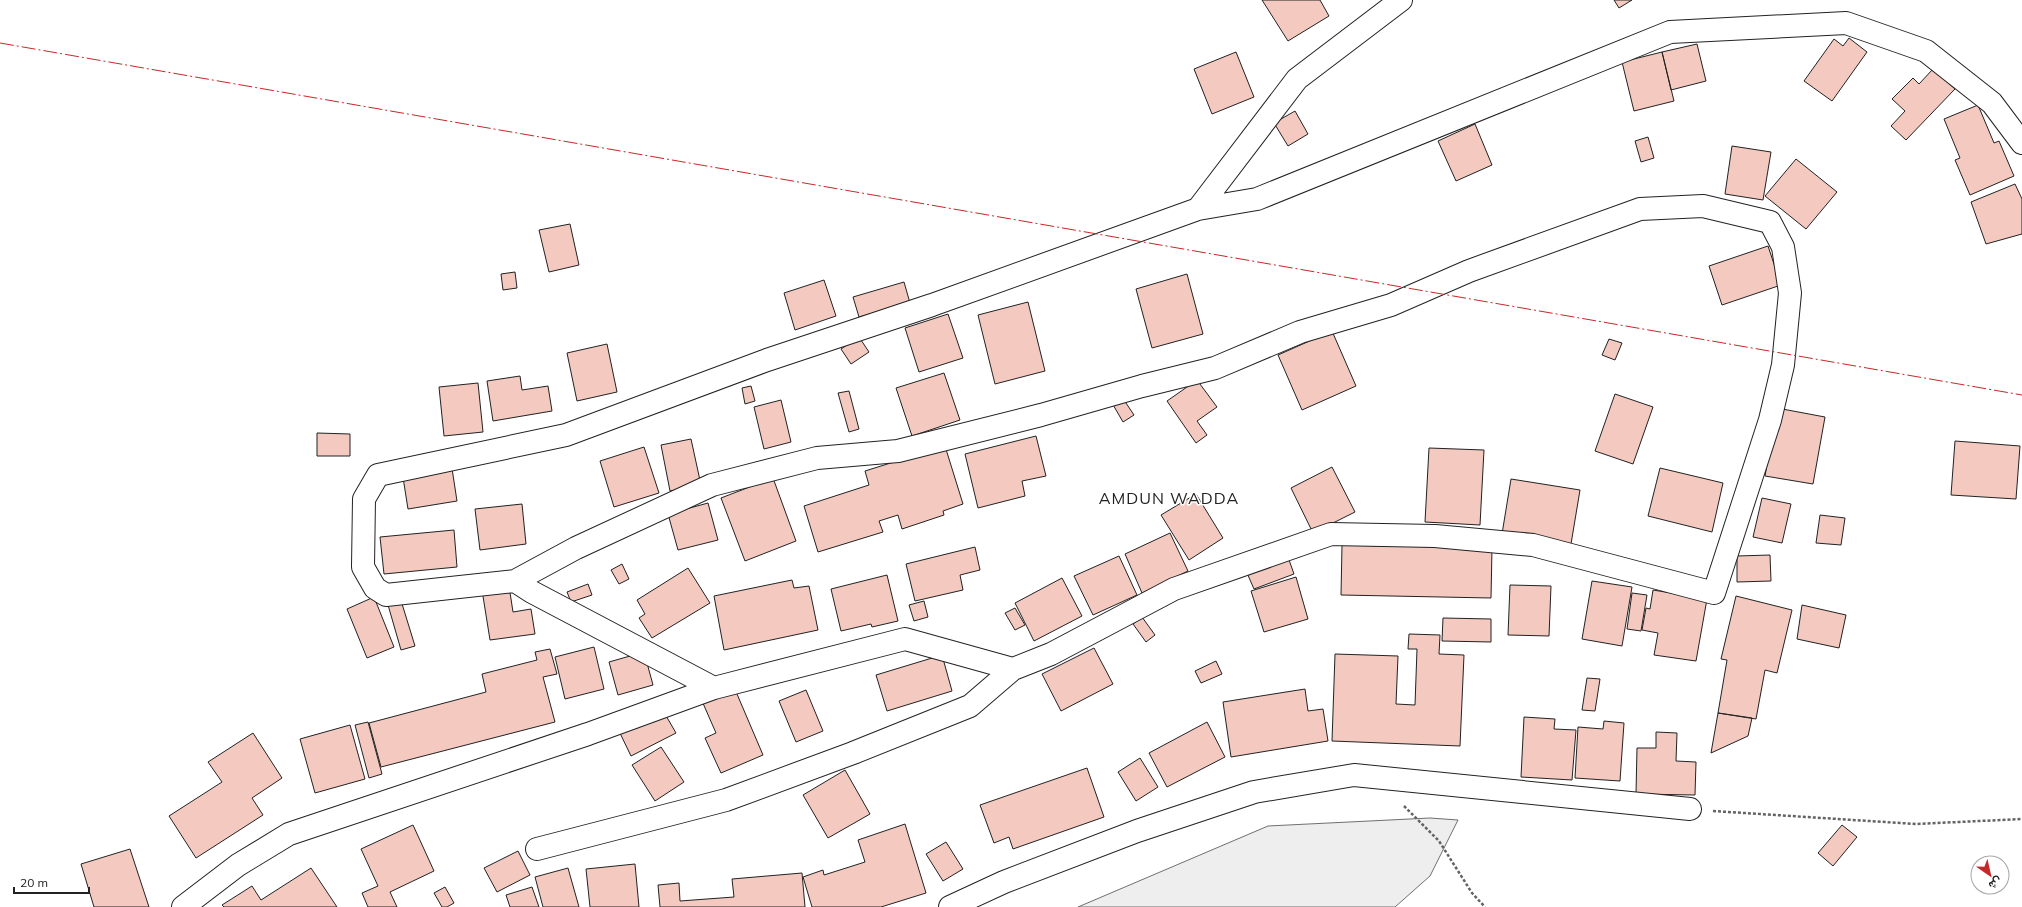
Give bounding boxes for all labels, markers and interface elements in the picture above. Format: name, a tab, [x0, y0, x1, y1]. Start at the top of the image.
district label: AMDUN WADDA	[1099, 488, 1239, 508]
north arrow	[1970, 855, 2010, 895]
scale bar	[14, 869, 89, 895]
text: ش	[1986, 874, 2005, 893]
text: 20 m	[20, 875, 48, 890]

